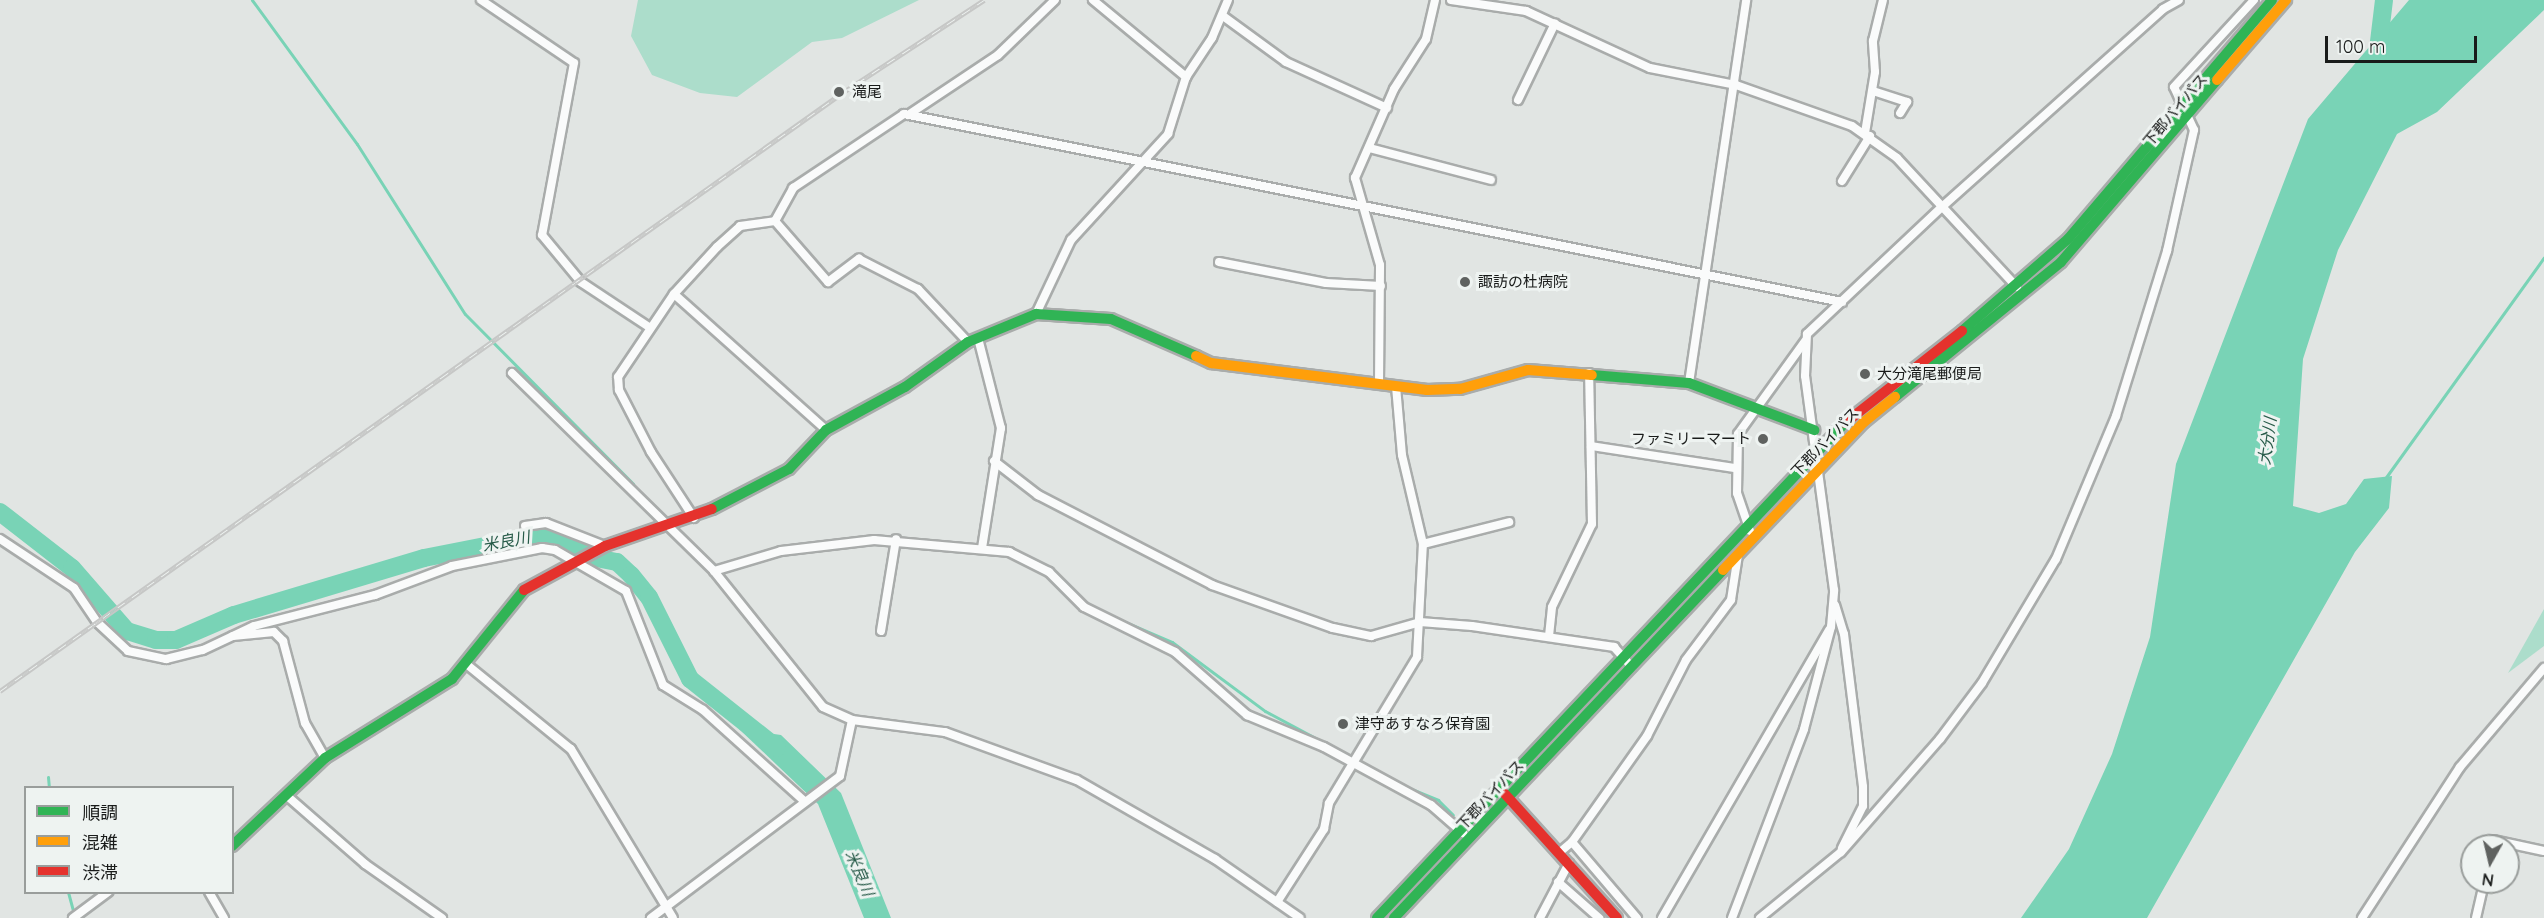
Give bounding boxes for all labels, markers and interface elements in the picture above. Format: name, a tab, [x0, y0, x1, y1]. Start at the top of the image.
scale bar	[2328, 24, 2480, 62]
text: 100 m	[2336, 35, 2385, 58]
street label: 下郡バイパス	[2139, 70, 2211, 150]
marker: 滝尾	[830, 83, 848, 101]
place label: 滝尾	[852, 83, 882, 101]
marker: 諏訪の杜病院	[1456, 273, 1474, 291]
place label: 諏訪の杜病院	[1478, 273, 1568, 291]
place label: 大分滝尾郵便局	[1877, 365, 1982, 383]
marker: 大分滝尾郵便局	[1858, 367, 1872, 381]
street label: 下郡バイパス	[1787, 403, 1863, 481]
water label: 大分川	[2254, 416, 2280, 466]
place label: ファミリーマート	[1631, 430, 1751, 448]
marker: ファミリーマート	[1756, 432, 1770, 446]
water label: 米良川	[481, 527, 531, 555]
place label: 津守あすなろ保育園	[1355, 715, 1490, 733]
marker: 津守あすなろ保育園	[1336, 717, 1350, 731]
street label: 下郡バイパス	[1453, 756, 1527, 834]
legend	[24, 786, 234, 894]
text: 順調	[82, 801, 118, 824]
text: 混雑	[82, 831, 118, 854]
north arrow	[2460, 834, 2520, 894]
water label: 米良川	[842, 847, 878, 899]
text: 渋滞	[82, 861, 118, 884]
text: N	[2481, 869, 2495, 891]

